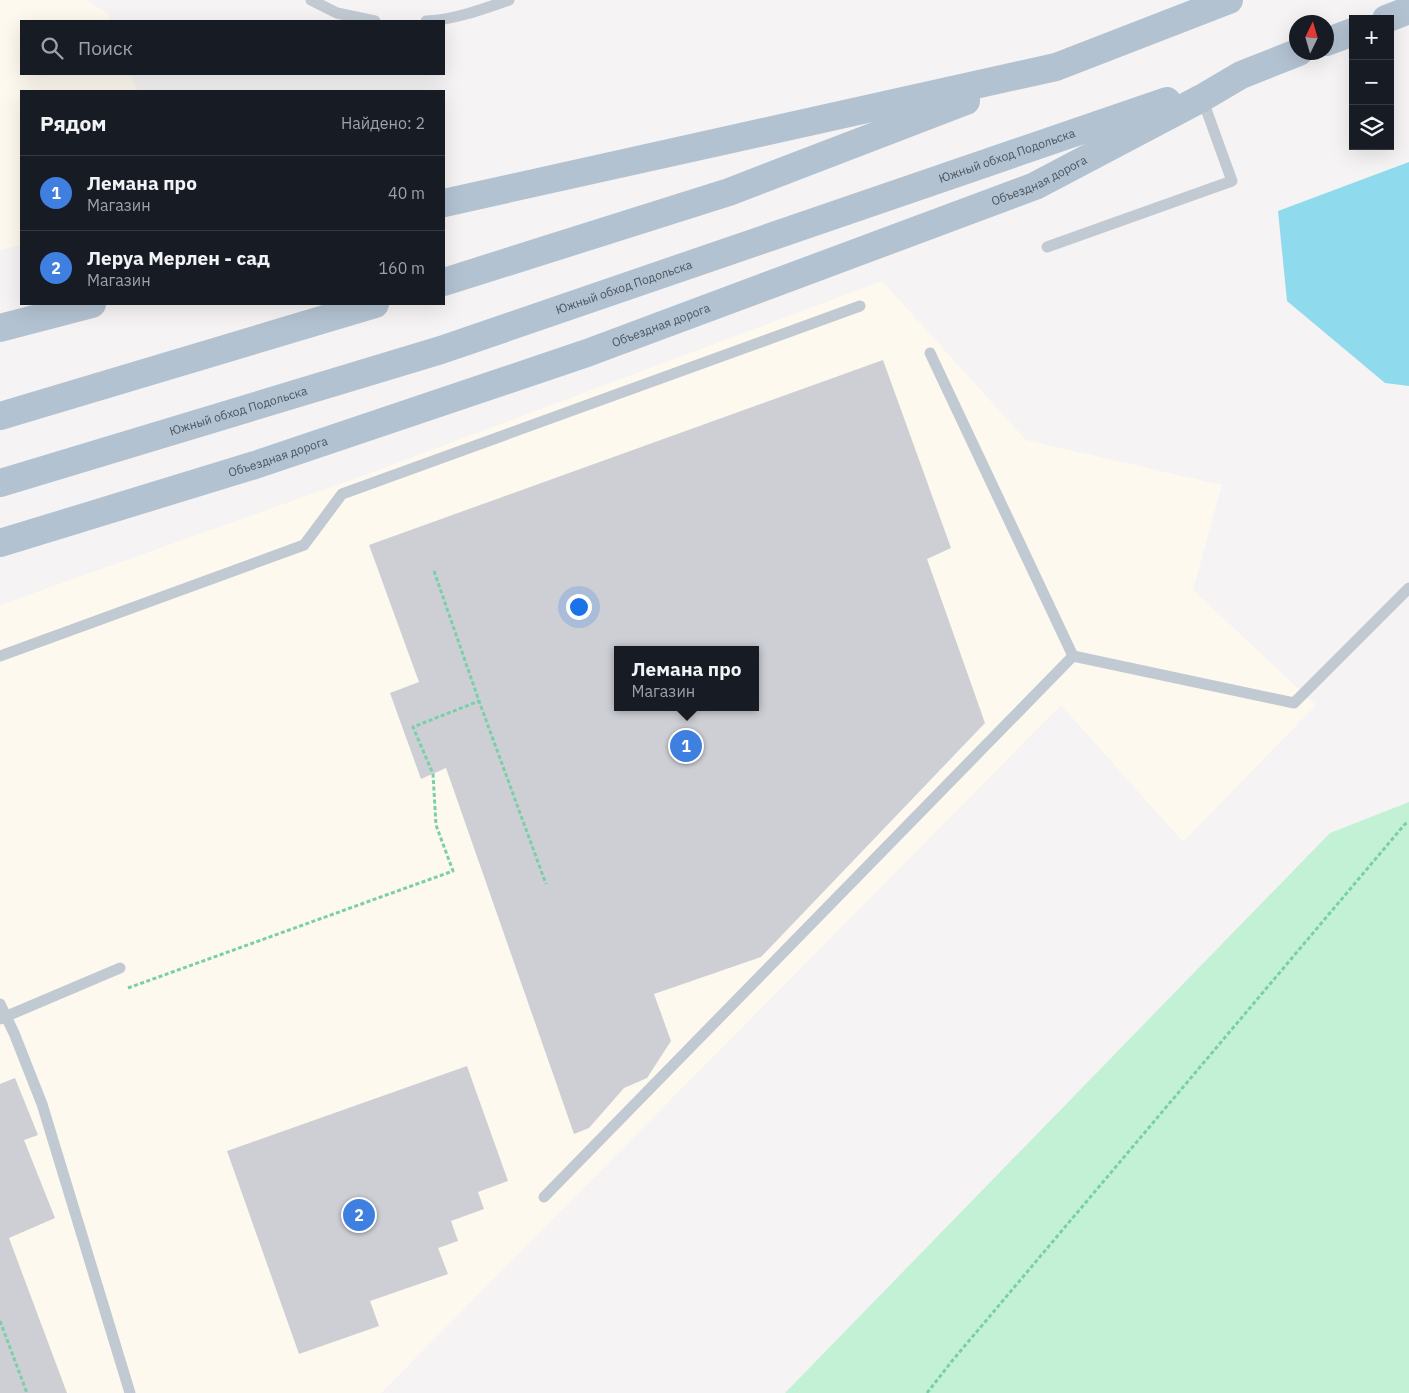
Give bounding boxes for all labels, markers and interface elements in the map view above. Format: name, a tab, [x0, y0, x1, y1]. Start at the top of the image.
north arrow	[1289, 15, 1334, 60]
map controls	[1349, 15, 1394, 150]
button: +	[1349, 15, 1394, 60]
search box	[20, 20, 445, 75]
icon: search	[38, 34, 66, 62]
text: Поиск	[78, 36, 133, 60]
button: −	[1349, 60, 1394, 105]
button: layers	[1349, 105, 1394, 150]
text: Рядом	[40, 109, 107, 137]
text: Найдено: 2	[341, 113, 425, 133]
street label: Южный обход Подольска	[937, 125, 1078, 186]
street label: Объездная дорога	[989, 152, 1090, 209]
text: Лемана про	[87, 171, 197, 195]
text: 1	[51, 183, 61, 203]
text: 40 m	[388, 183, 425, 203]
text: Магазин	[87, 195, 151, 215]
text: Леруа Мерлен - сад	[87, 246, 270, 270]
street label: Южный обход Подольска	[554, 256, 694, 317]
text: 2	[51, 258, 61, 278]
text: 160 m	[378, 258, 425, 278]
text: Магазин	[87, 270, 151, 290]
street label: Объездная дорога	[610, 300, 713, 350]
street label: Южный обход Подольска	[168, 383, 310, 438]
street label: Объездная дорога	[226, 433, 330, 480]
your location	[566, 594, 592, 620]
popup	[614, 646, 759, 711]
text: Лемана про	[632, 657, 741, 681]
text: Магазин	[632, 681, 695, 701]
pin: 1	[670, 727, 702, 765]
pin: 2	[343, 1196, 375, 1234]

